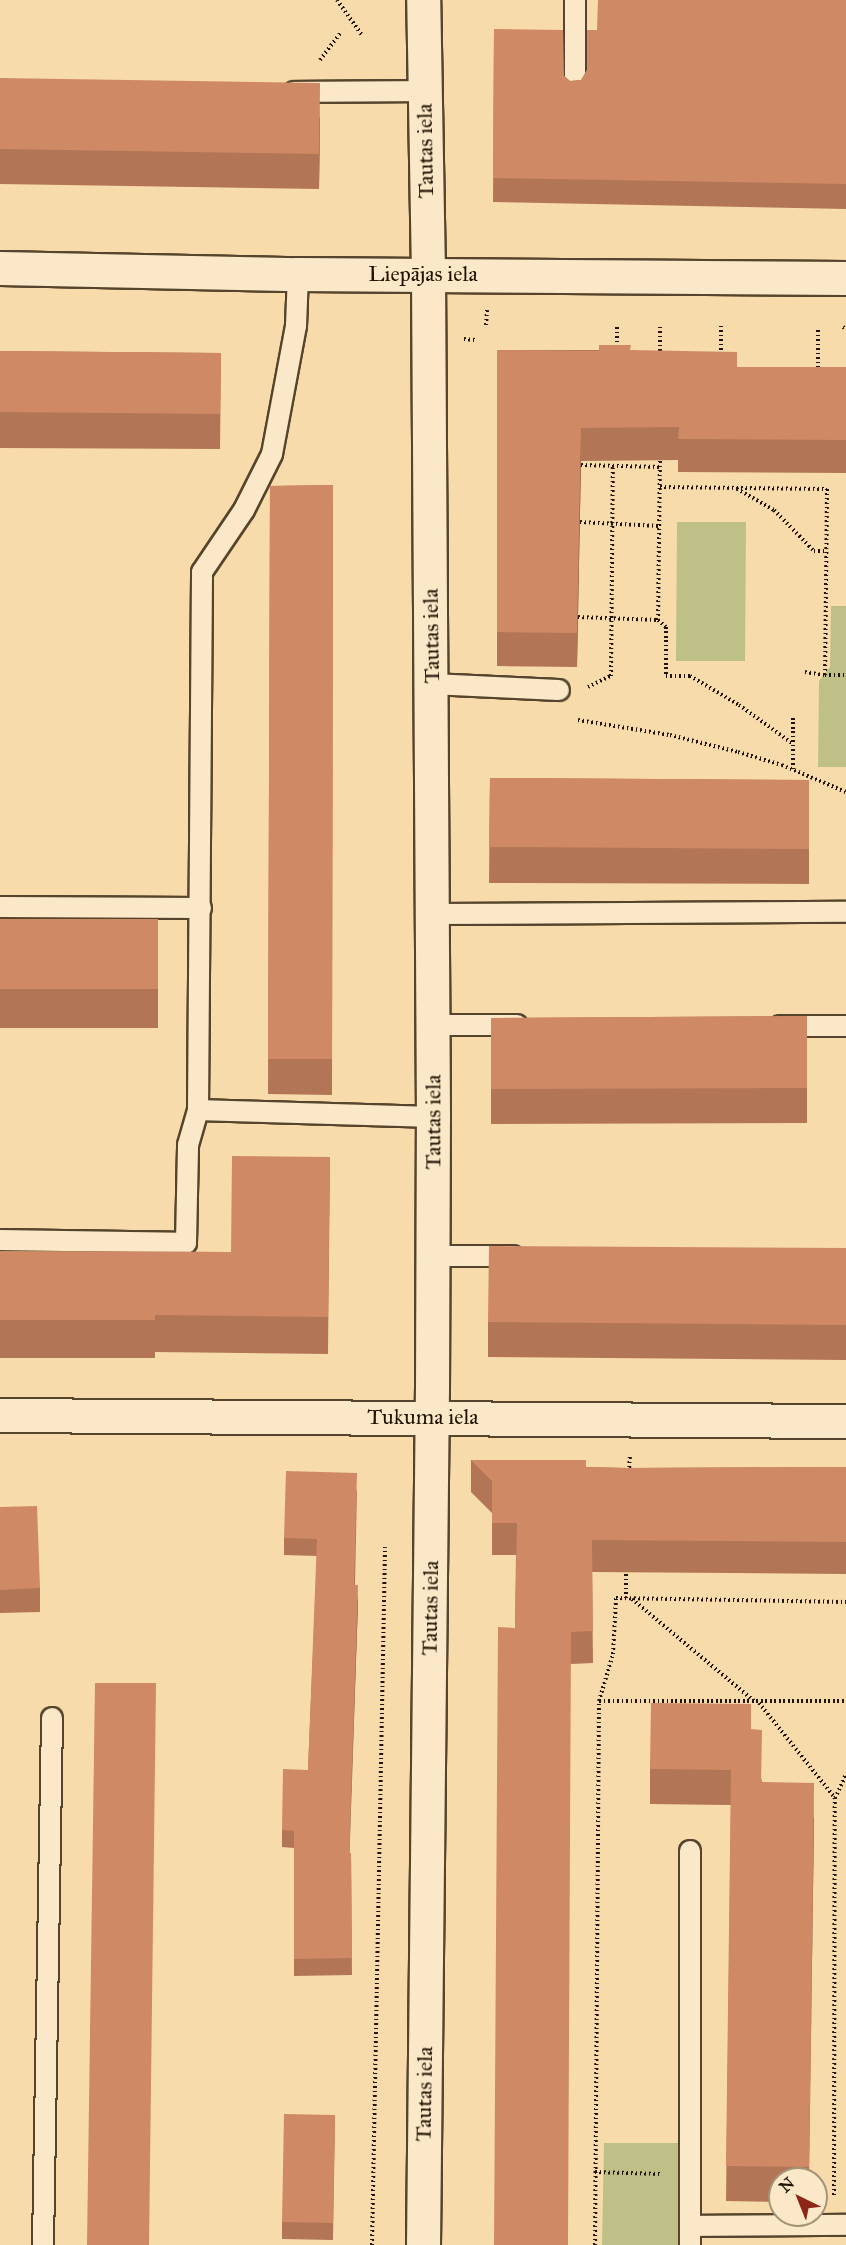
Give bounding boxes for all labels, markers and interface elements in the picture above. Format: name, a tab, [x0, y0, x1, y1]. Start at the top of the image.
street label: Tautas iela	[411, 103, 439, 199]
street label: Liepājas iela	[368, 261, 478, 287]
street label: Tautas iela	[417, 588, 445, 684]
street label: Tautas iela	[420, 1075, 446, 1169]
street label: Tukuma iela	[367, 1404, 479, 1430]
street label: Tautas iela	[416, 1560, 444, 1656]
street label: Tautas iela	[410, 2046, 438, 2142]
north arrow	[768, 2167, 828, 2227]
text: N	[775, 2173, 798, 2197]

